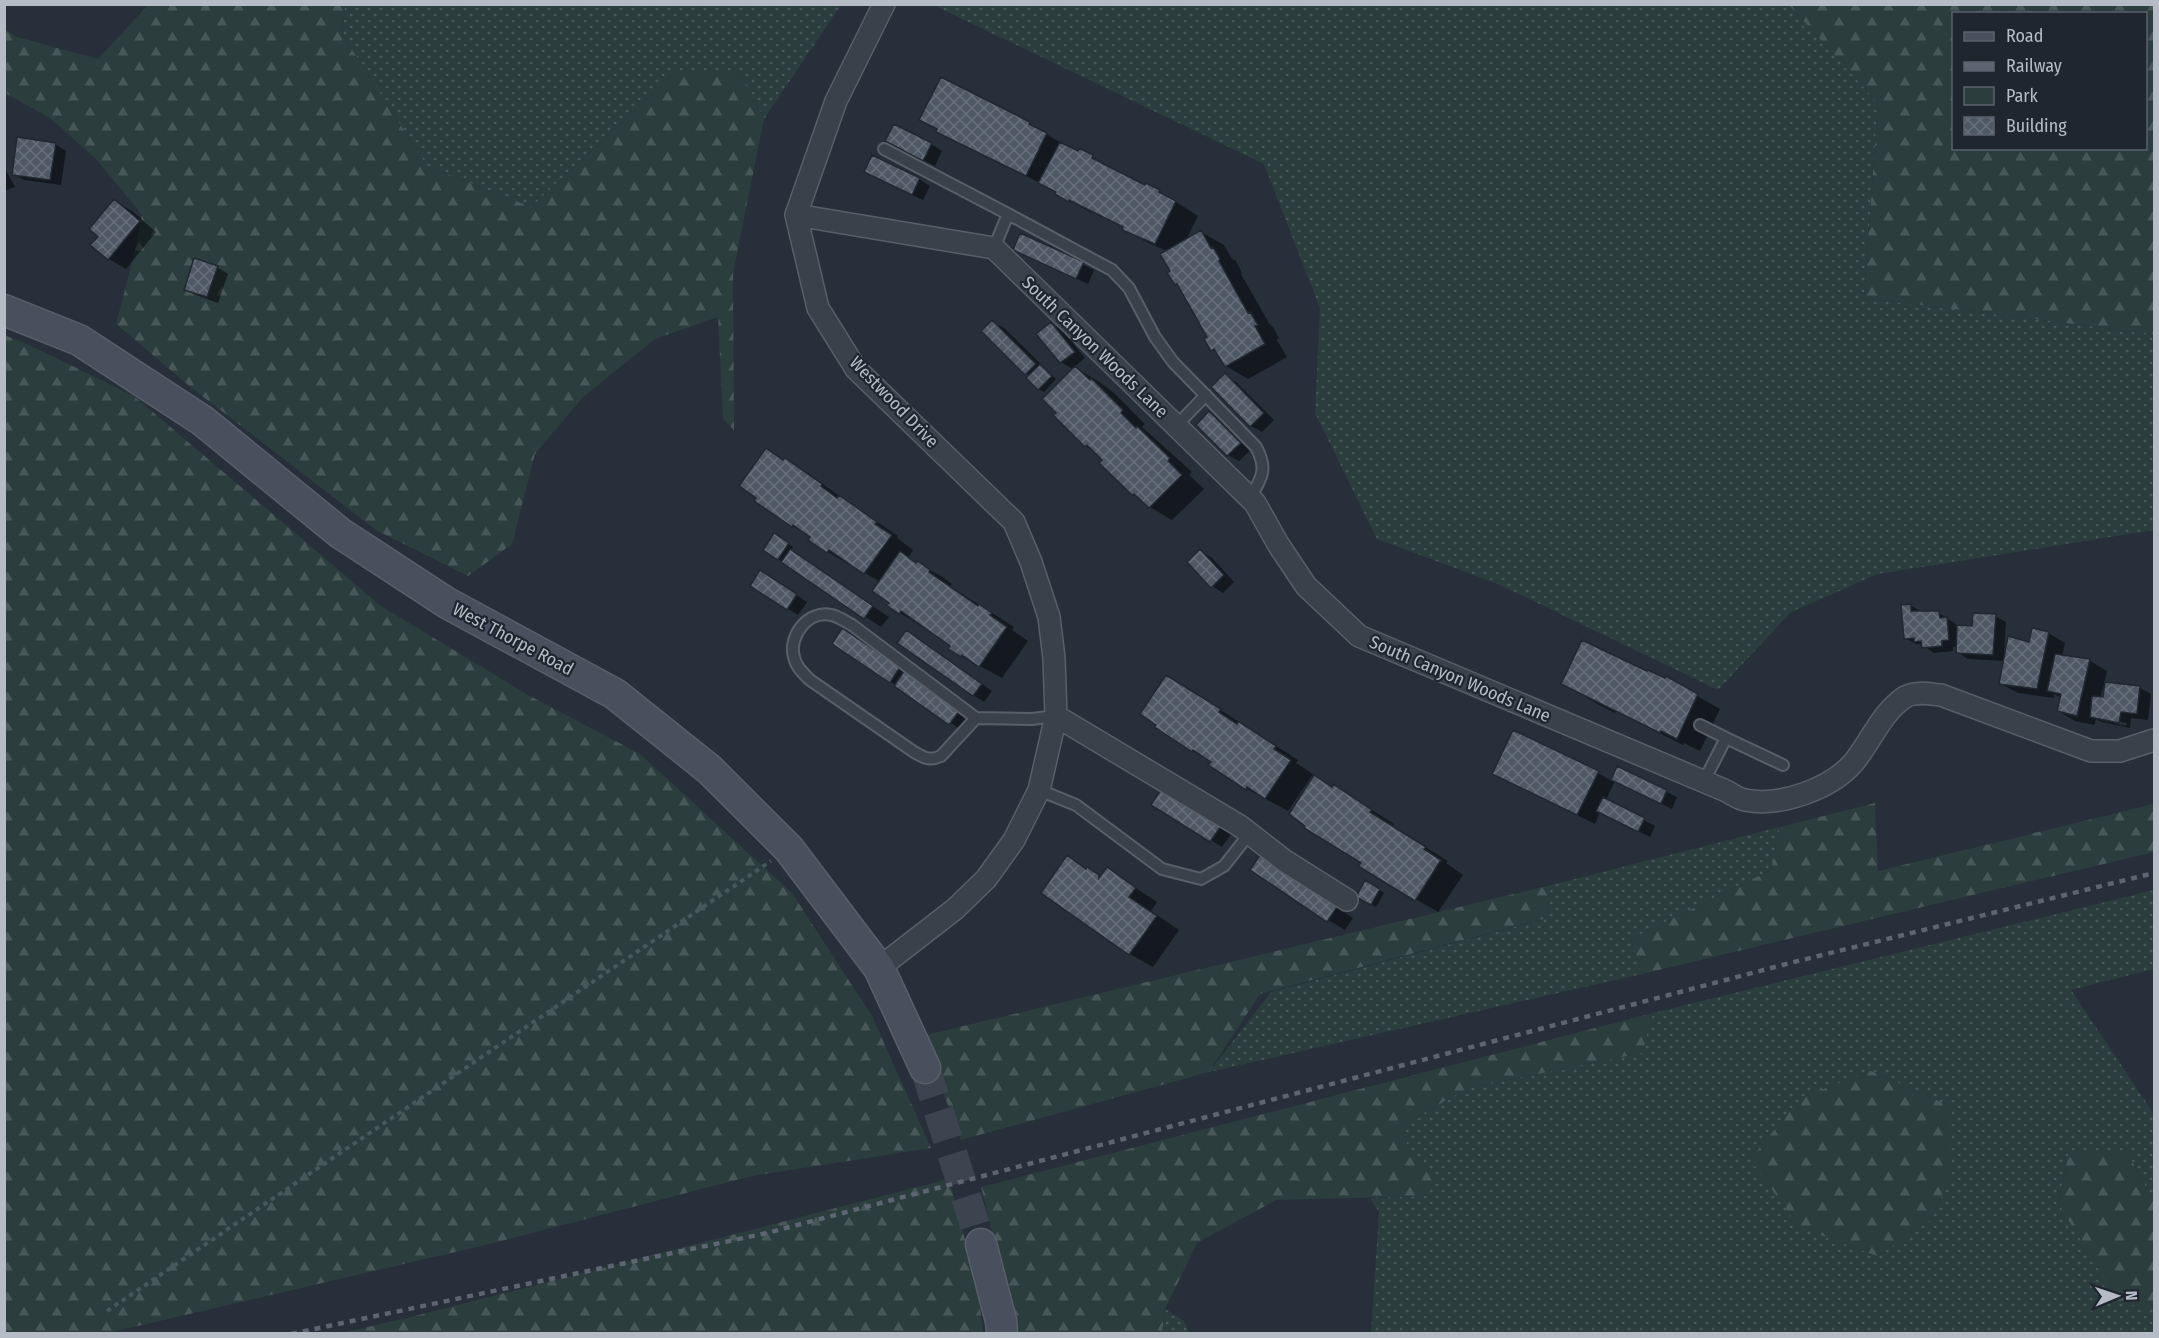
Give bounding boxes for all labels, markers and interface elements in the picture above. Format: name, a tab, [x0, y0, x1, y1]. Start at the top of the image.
legend	[1952, 12, 2147, 150]
text: Road	[2006, 25, 2043, 47]
text: Railway	[2006, 55, 2062, 77]
text: Park	[2006, 85, 2039, 107]
text: Building	[2006, 115, 2067, 137]
street label: South Canyon Woods Lane	[1017, 272, 1173, 423]
street label: Westwood Drive	[845, 352, 943, 452]
street label: West Thorpe Road	[449, 598, 577, 680]
street label: South Canyon Woods Lane	[1366, 631, 1554, 727]
north arrow	[2087, 1266, 2147, 1326]
text: N	[2122, 1290, 2141, 1301]

